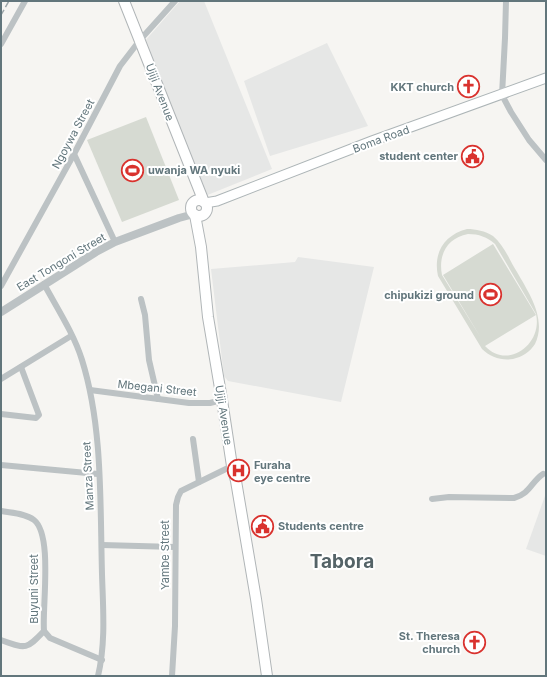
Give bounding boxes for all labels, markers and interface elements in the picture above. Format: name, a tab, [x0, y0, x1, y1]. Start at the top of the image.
street label: Ujiji Avenue	[143, 61, 177, 123]
church icon: KKT church	[456, 74, 482, 100]
place label: KKT church	[391, 80, 454, 94]
street label: Ngoywa Street	[49, 96, 97, 171]
street label: Boma Road	[351, 122, 411, 156]
public building icon: student center	[460, 143, 486, 169]
place label: student center	[379, 149, 459, 163]
sports icon: uwanja WA nyuki	[120, 157, 146, 183]
place label: uwanja WA nyuki	[148, 163, 240, 177]
street label: East Tongoni Street	[14, 230, 108, 294]
sports icon: chipukizi ground	[477, 282, 503, 308]
place label: chipukizi ground	[384, 288, 474, 302]
street label: Mbegani Street	[117, 377, 198, 399]
street label: Ujiji Avenue	[212, 384, 236, 446]
street label: Manza Street	[79, 441, 97, 511]
hospital icon: Furaha eye centre	[225, 458, 251, 484]
place label: Furaha eye centre	[254, 458, 311, 485]
public building icon: Students centre	[249, 513, 275, 539]
place label: Students centre	[278, 519, 364, 533]
street label: Yambe Street	[158, 520, 172, 590]
district label: Tabora	[310, 550, 374, 573]
street label: Buyuni Street	[27, 554, 41, 624]
place label: St. Theresa church	[399, 629, 460, 656]
church icon: St. Theresa church	[462, 629, 488, 655]

